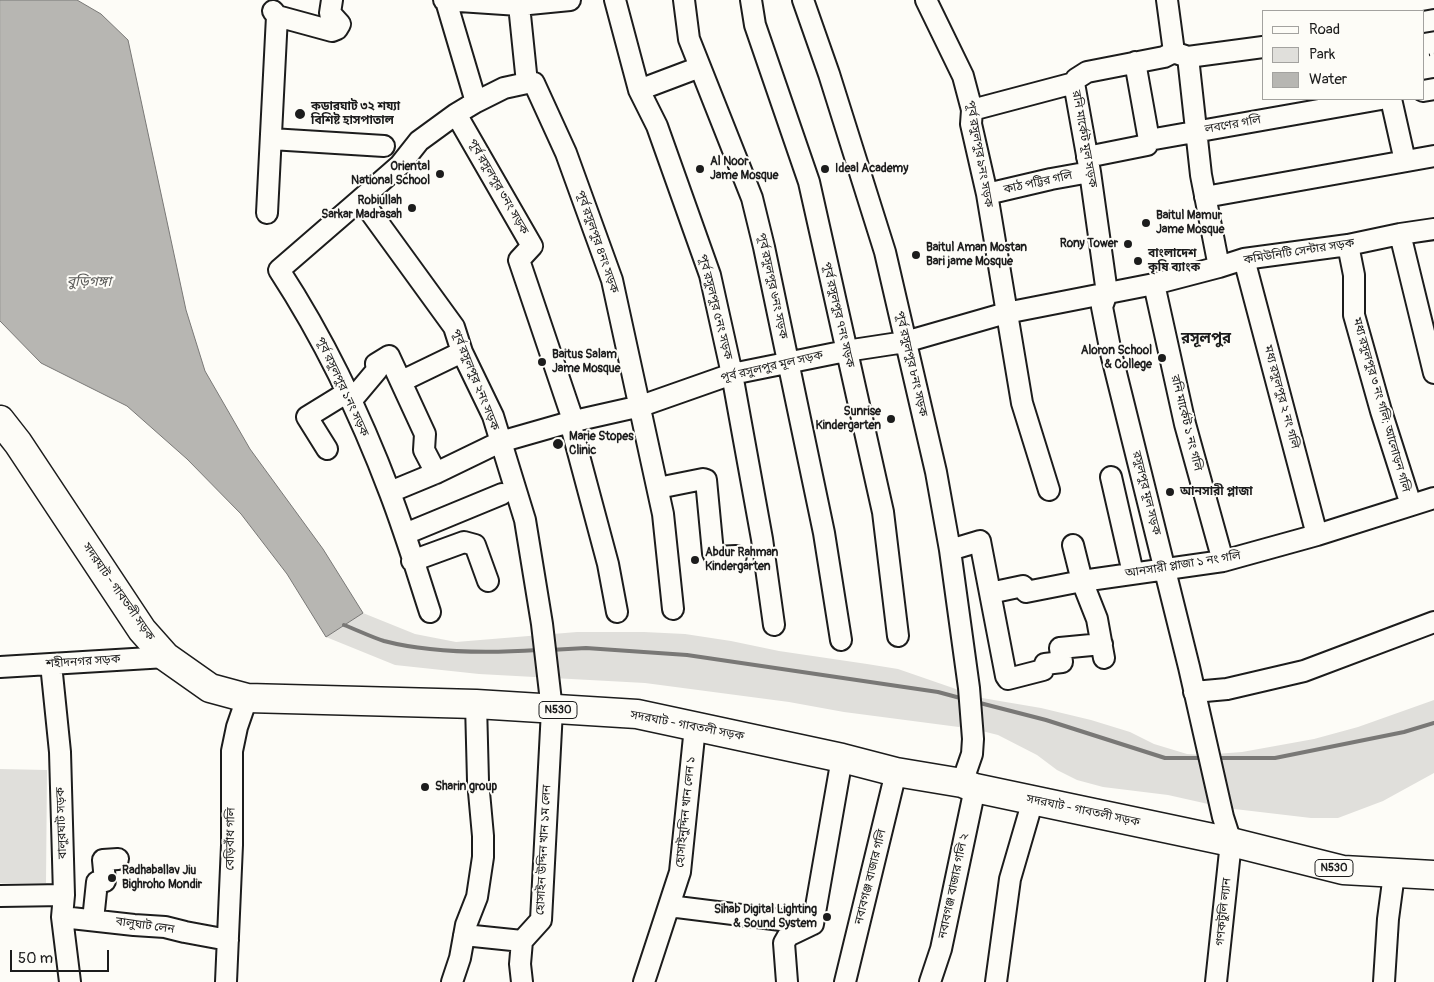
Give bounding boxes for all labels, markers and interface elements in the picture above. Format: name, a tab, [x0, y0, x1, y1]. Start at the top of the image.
legend	[1262, 10, 1424, 100]
text: Road	[1309, 20, 1340, 39]
text: Park	[1309, 45, 1335, 64]
text: Water	[1309, 70, 1347, 89]
street label: রনি মার্কেট মূল সড়ক	[1068, 89, 1100, 189]
place label: কুড়ারঘাট ৩২ শয্যা বিশিষ্ট হাসপাতাল	[311, 100, 400, 128]
street label: পূর্ব রসুলপুর ৯নং সড়ক	[963, 100, 995, 208]
marker: কুড়ারঘাট ৩২ শয্যা বিশিষ্ট হাসপাতাল	[293, 107, 307, 121]
street label: লবণের গলি	[1204, 113, 1262, 137]
street label: পূর্ব রসুলপুর ৩নং সড়ক	[465, 137, 531, 237]
place label: Al Noor Jame Mosque	[710, 155, 779, 183]
place label: Oriental National School	[351, 160, 430, 188]
place label: Ideal Academy	[835, 162, 908, 176]
marker: Al Noor Jame Mosque	[694, 163, 706, 175]
marker: Ideal Academy	[819, 163, 831, 175]
marker: Oriental National School	[434, 168, 446, 180]
street label: কাঠ পট্টির গলি	[1002, 169, 1074, 197]
street label: পূর্ব রসুলপুর ৪নং সড়ক	[573, 189, 621, 295]
place label: Robiullah Sarkar Madrasah	[321, 194, 402, 222]
marker: Robiullah Sarkar Madrasah	[406, 202, 418, 214]
place label: Baitul Mamur Jame Mosque	[1156, 209, 1225, 237]
marker: Baitul Mamur Jame Mosque	[1140, 217, 1152, 229]
street label: পূর্ব রসুলপুর ৬নং সড়ক	[754, 232, 790, 340]
street label: কমিউনিটি সেন্টার সড়ক	[1243, 236, 1355, 268]
place label: Rony Tower	[1060, 237, 1118, 251]
marker: Rony Tower	[1122, 238, 1134, 250]
place label: Baitul Aman Mostan Bari jame Mosque	[926, 241, 1027, 269]
place label: বাংলাদেশ কৃষি ব্যাংক	[1148, 247, 1200, 275]
marker: Baitul Aman Mostan Bari jame Mosque	[910, 249, 922, 261]
street label: পূর্ব রসুলপুর ৫নং সড়ক	[695, 253, 735, 361]
marker: বাংলাদেশ কৃষি ব্যাংক	[1132, 255, 1144, 267]
street label: পূর্ব রসুলপুর ৭নং সড়ক	[819, 261, 857, 369]
water label: বুড়িগঙ্গা	[67, 274, 111, 290]
street label: পূর্ব রসুলপুর ৮নং সড়ক	[892, 310, 930, 418]
street label: মধ্য রসুলপুর ৩ নং গলি; আলোড়ন গলি	[1349, 316, 1413, 494]
street label: পূর্ব রসুলপুর ২নং সড়ক	[448, 327, 502, 433]
district label: রসূলপুর	[1181, 330, 1231, 348]
street label: পূর্ব রসুলপুর ১নং সড়ক	[313, 335, 371, 439]
place label: Aloron School & College	[1081, 344, 1152, 372]
street label: মধ্য রসুলপুর ২ নং গলি	[1260, 344, 1302, 450]
place label: Baitus Salam Jame Mosque	[552, 348, 621, 376]
street label: পূর্ব রসুলপুর মূল সড়ক	[719, 348, 825, 386]
marker: Aloron School & College	[1156, 352, 1168, 364]
marker: Baitus Salam Jame Mosque	[536, 356, 548, 368]
street label: রনি মার্কেট ১ নং গলি	[1167, 374, 1205, 472]
place label: Sunrise Kindergarten	[816, 405, 881, 433]
marker: Sunrise Kindergarten	[885, 413, 897, 425]
place label: Marie Stopes Clinic	[569, 430, 633, 458]
marker: Marie Stopes Clinic	[551, 437, 565, 451]
street label: রসুলপুর মূল সড়ক	[1129, 449, 1163, 537]
place label: আনসারী প্লাজা	[1180, 485, 1253, 499]
marker: আনসারী প্লাজা	[1164, 486, 1176, 498]
street label: সদরঘাট - গাবতলী সড়ক	[79, 541, 157, 643]
place label: Abdur Rahman Kindergarten	[705, 546, 778, 574]
street label: আনসারী প্লাজা ১ নং গলি	[1124, 549, 1242, 581]
marker: Abdur Rahman Kindergarten	[689, 554, 701, 566]
street label: শহীদনগর সড়ক	[45, 652, 121, 672]
road number: N530	[539, 702, 577, 718]
street label: সদরঘাট - গাবতলী সড়ক	[629, 708, 745, 744]
street label: হোসাইনুদ্দিন খান লেন ১	[673, 756, 699, 868]
place label: Sharin group	[435, 780, 497, 794]
marker: Sharin group	[419, 781, 431, 793]
street label: হোসাইন উদ্দিন খান ১ম লেন	[533, 785, 555, 915]
street label: বালুরঘাট সড়ক	[54, 787, 70, 859]
street label: সদরঘাট - গাবতলী সড়ক	[1025, 792, 1141, 830]
street label: বেড়িবাঁধ গলি	[223, 807, 239, 871]
street label: নবাবগঞ্জ বাজার গলি	[852, 828, 890, 926]
street label: নবাবগঞ্জ বাজার গলি ২	[936, 832, 972, 940]
road number: N530	[1315, 860, 1353, 876]
place label: Radhaballav Jiu Bighroho Mondir	[122, 864, 202, 892]
marker: Radhaballav Jiu Bighroho Mondir	[106, 872, 118, 884]
street label: গণকটুলি ল্যান	[1213, 877, 1235, 947]
place label: Sihab Digital Lighting & Sound System	[714, 903, 817, 931]
marker: Sihab Digital Lighting & Sound System	[821, 911, 833, 923]
street label: বালুঘাট লেন	[115, 915, 175, 937]
scale bar	[12, 940, 111, 972]
text: 50 m	[18, 949, 53, 968]

